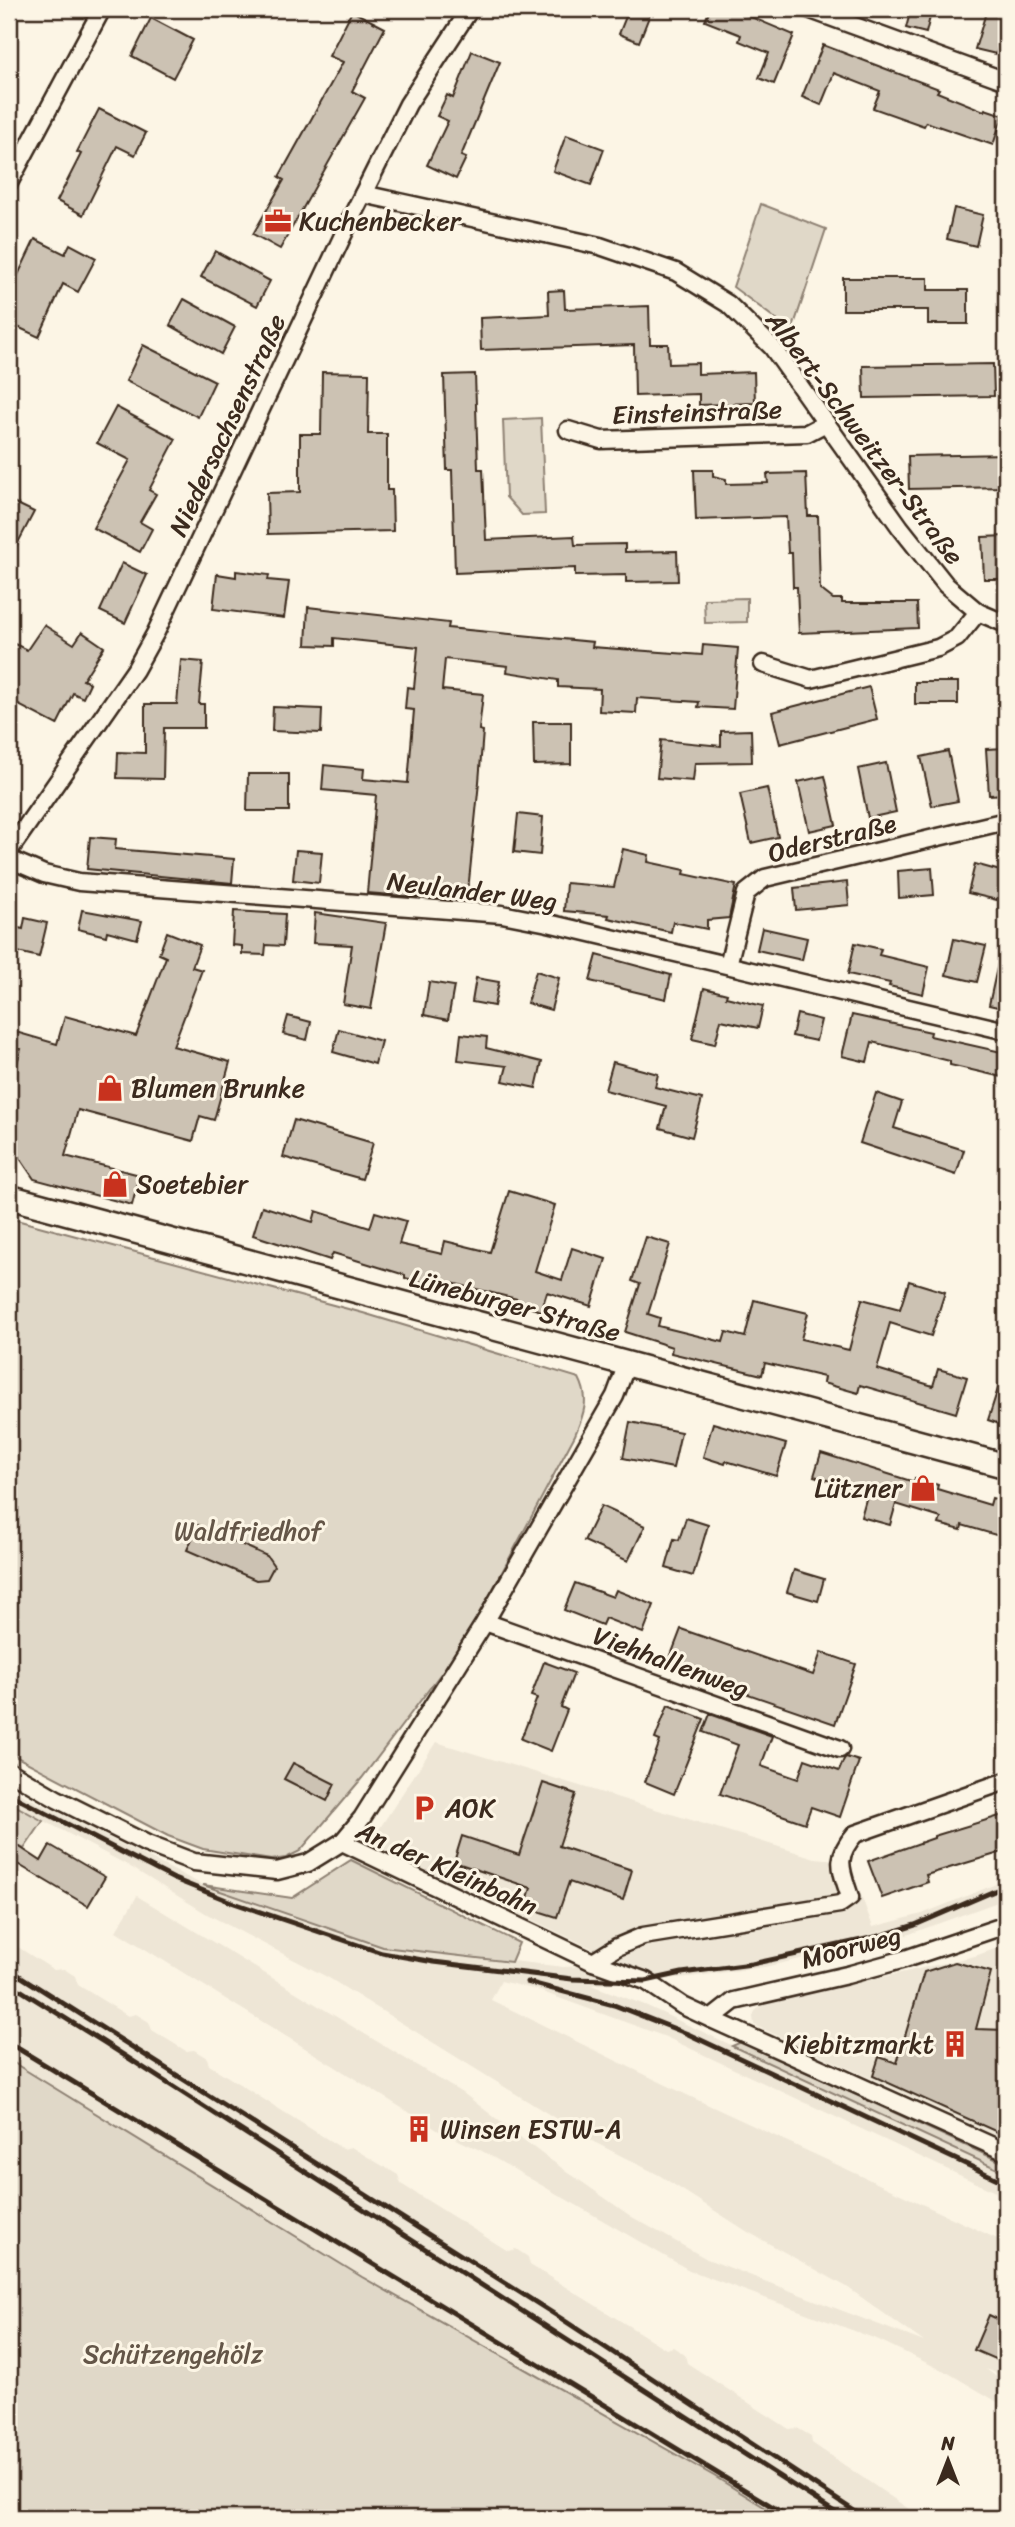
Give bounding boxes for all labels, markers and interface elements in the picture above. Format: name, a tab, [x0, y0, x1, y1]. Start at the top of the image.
place label: Kuchenbecker	[299, 198, 462, 244]
office icon: Kuchenbecker	[263, 206, 293, 236]
street label: Albert-Schweitzer-Straße	[753, 300, 976, 575]
street label: Niedersachsenstraße	[155, 306, 299, 544]
street label: Einsteinstraße	[611, 386, 783, 438]
street label: Oderstraße	[763, 800, 901, 876]
street label: Neulander Weg	[384, 858, 560, 924]
place label: Blumen Brunke	[131, 1065, 305, 1111]
shop icon: Blumen Brunke	[95, 1073, 125, 1103]
place label: Soetebier	[136, 1161, 249, 1207]
shop icon: Soetebier	[100, 1169, 130, 1199]
street label: Lüneburger Straße	[404, 1255, 626, 1355]
place label: Lützner	[814, 1465, 903, 1511]
shop icon: Lützner	[908, 1473, 938, 1503]
park label: Waldfriedhof	[174, 1508, 325, 1554]
street label: Viehhallenweg	[587, 1613, 755, 1711]
place label: AOK	[444, 1785, 496, 1831]
parking icon: AOK	[409, 1793, 439, 1823]
street label: An der Kleinbahn	[348, 1807, 545, 1929]
street label: Moorweg	[796, 1912, 906, 1982]
place label: Kiebitzmarkt	[784, 2021, 934, 2067]
building icon: Kiebitzmarkt	[940, 2029, 970, 2059]
place label: Winsen ESTW-A	[440, 2106, 622, 2152]
building icon: Winsen ESTW-A	[404, 2114, 434, 2144]
park label: Schützengehölz	[83, 2331, 264, 2377]
north arrow	[914, 2426, 984, 2496]
text: N	[940, 2427, 955, 2460]

